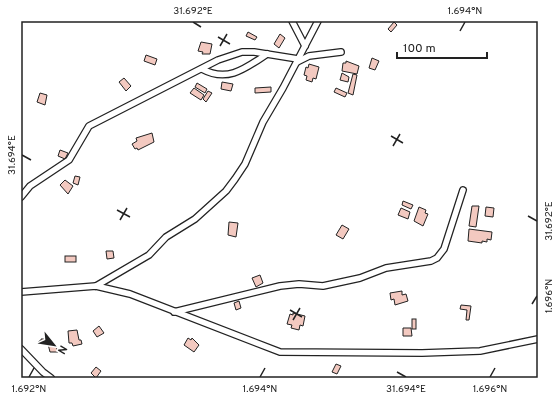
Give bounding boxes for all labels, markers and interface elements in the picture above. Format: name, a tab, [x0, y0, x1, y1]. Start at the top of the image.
text: 31.692°E	[173, 5, 213, 18]
text: 1.694°N	[448, 5, 482, 18]
scale bar	[397, 34, 487, 60]
text: 100 m	[403, 41, 436, 57]
text: 31.694°E	[6, 135, 19, 175]
text: 31.692°E	[543, 201, 556, 241]
text: 1.696°N	[543, 279, 556, 313]
north arrow	[34, 325, 74, 365]
text: N	[54, 343, 70, 356]
text: 1.692°N	[12, 383, 46, 396]
text: 1.694°N	[243, 383, 277, 396]
text: 31.694°E	[386, 383, 426, 396]
text: 1.696°N	[473, 383, 507, 396]

